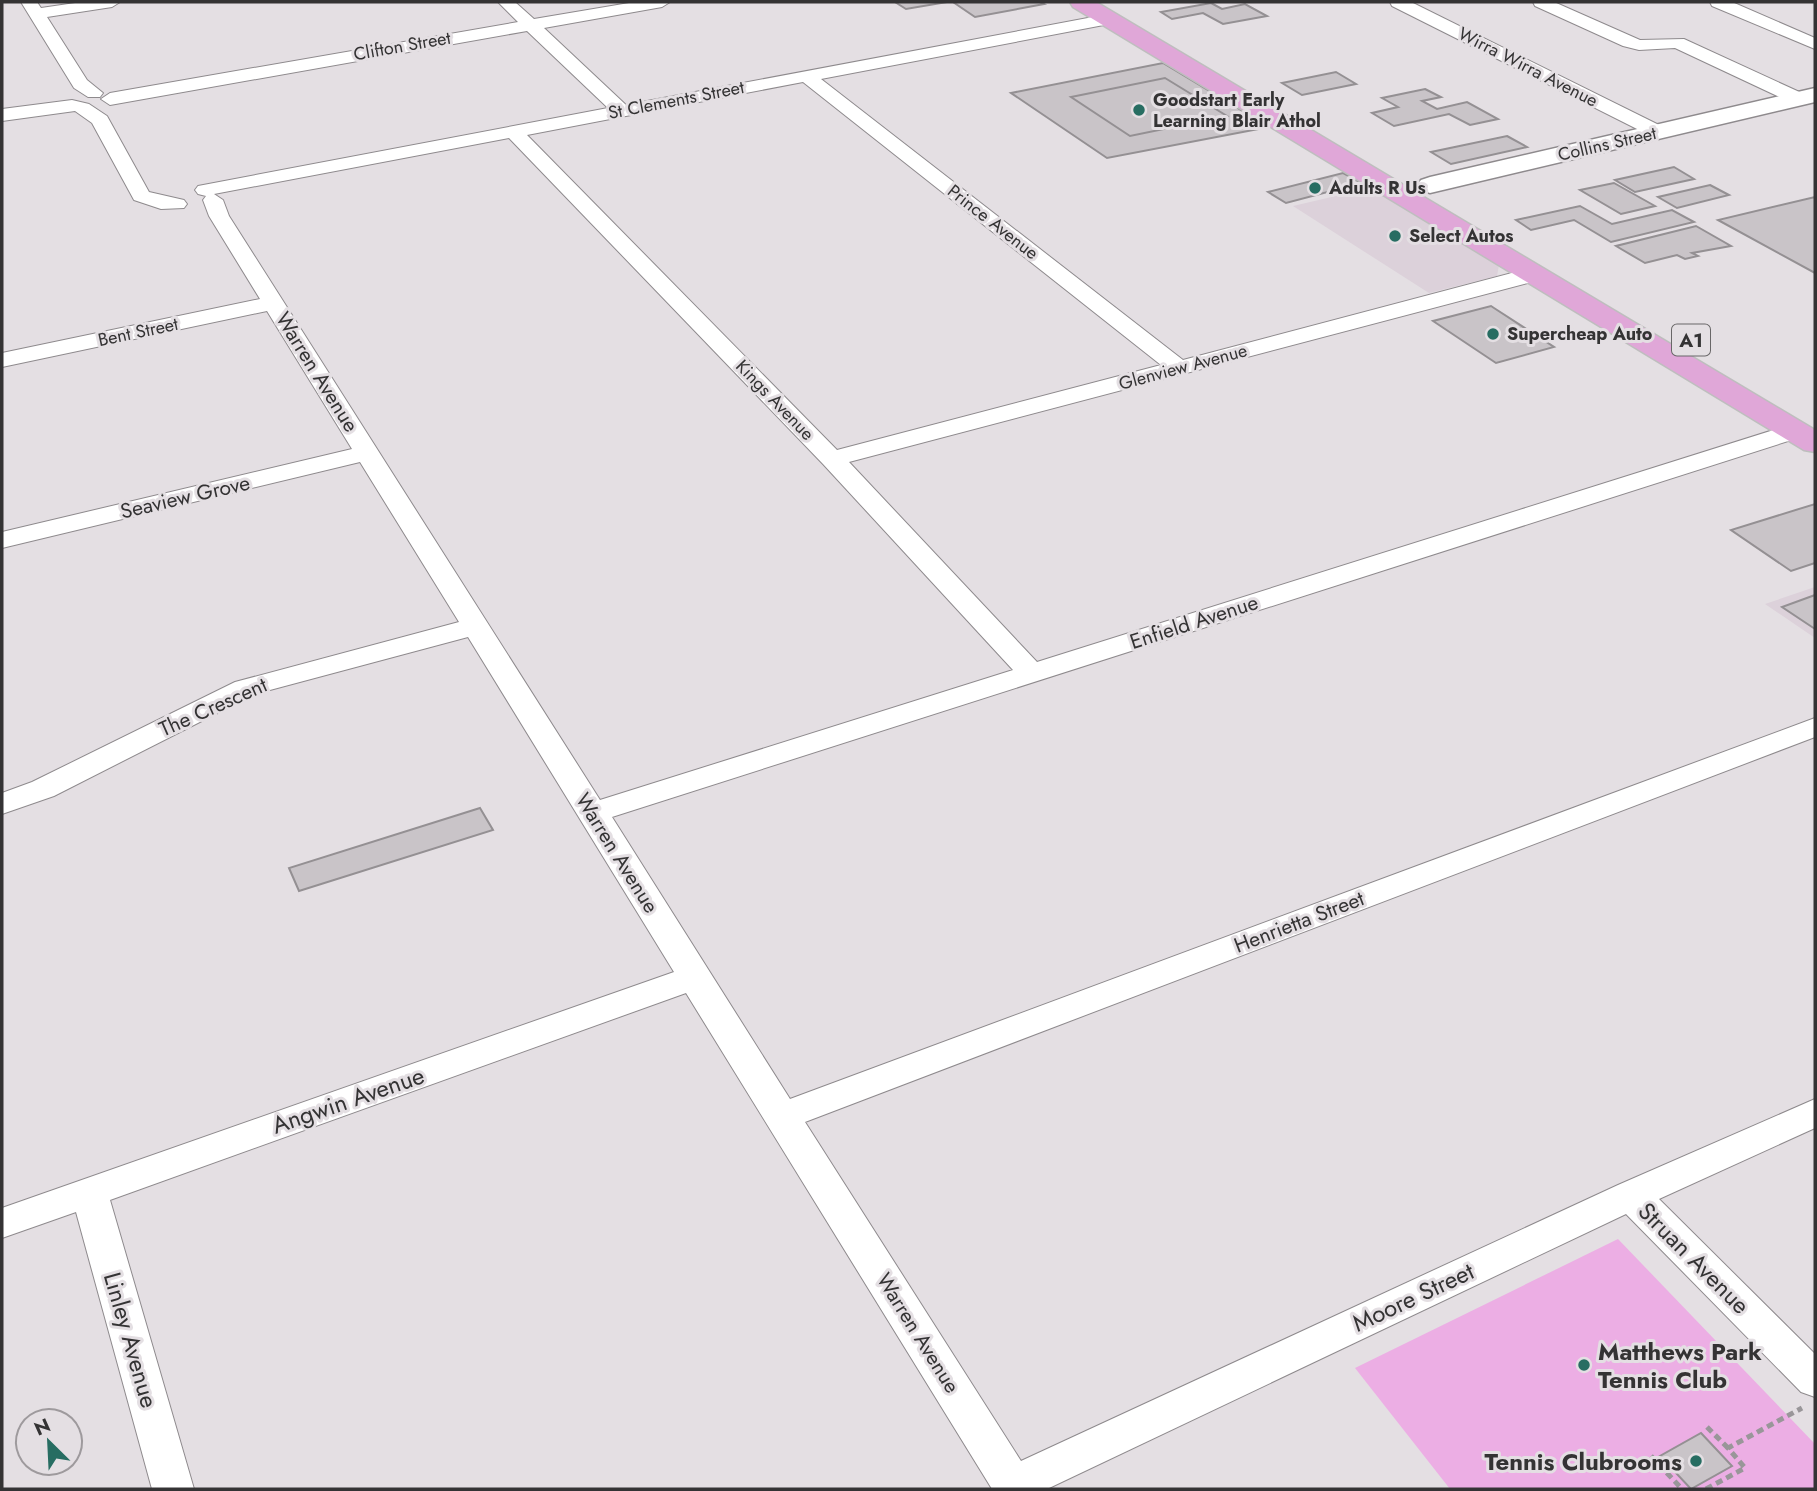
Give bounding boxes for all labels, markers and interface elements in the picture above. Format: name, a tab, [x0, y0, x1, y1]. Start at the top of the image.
street label: Wirra Wirra Avenue	[1454, 20, 1602, 114]
street label: Clifton Street	[351, 25, 453, 67]
street label: St Clements Street	[606, 74, 747, 126]
place label: Goodstart Early Learning Blair Athol	[1153, 87, 1321, 134]
marker: Goodstart Early Learning Blair Athol	[1131, 102, 1147, 118]
street label: Collins Street	[1555, 120, 1659, 168]
place label: Adults R Us	[1328, 175, 1426, 201]
street label: Prince Avenue	[942, 178, 1044, 266]
marker: Adults R Us	[1307, 180, 1323, 196]
place label: Select Autos	[1409, 223, 1514, 249]
marker: Select Autos	[1387, 228, 1403, 244]
street label: Warren Avenue	[268, 306, 366, 438]
street label: Bent Street	[95, 311, 181, 353]
place label: Supercheap Auto	[1507, 321, 1653, 347]
road number: A1	[1672, 324, 1710, 356]
marker: Supercheap Auto	[1485, 326, 1501, 342]
street label: Glenview Avenue	[1116, 337, 1250, 397]
street label: Kings Avenue	[730, 354, 820, 446]
street label: Seaview Grove	[117, 467, 253, 526]
street label: Enfield Avenue	[1126, 587, 1262, 657]
street label: The Crescent	[154, 670, 272, 744]
street label: Warren Avenue	[568, 787, 666, 919]
street label: Henrietta Street	[1230, 883, 1368, 961]
street label: Angwin Avenue	[267, 1058, 429, 1142]
street label: Struan Avenue	[1630, 1194, 1758, 1322]
street label: Moore Street	[1347, 1253, 1480, 1340]
street label: Warren Avenue	[869, 1267, 967, 1399]
street label: Linley Avenue	[95, 1268, 167, 1412]
place label: Matthews Park Tennis Club	[1598, 1334, 1762, 1397]
marker: Matthews Park Tennis Club	[1576, 1357, 1592, 1373]
north arrow	[14, 1407, 84, 1477]
text: N	[30, 1412, 55, 1442]
place label: Tennis Clubrooms	[1484, 1444, 1682, 1479]
marker: Tennis Clubrooms	[1688, 1453, 1704, 1469]

